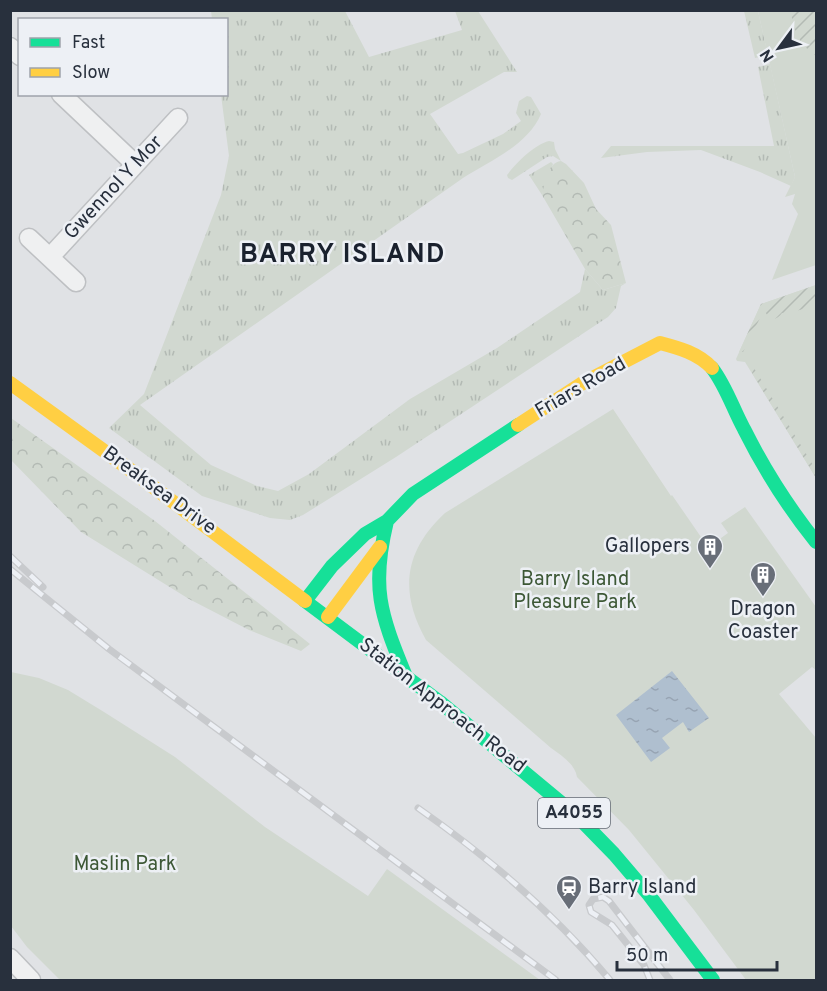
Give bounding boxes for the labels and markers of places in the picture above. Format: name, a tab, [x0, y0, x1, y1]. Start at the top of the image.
building icon: Gallopers	[695, 532, 725, 570]
place label: Gallopers	[605, 534, 690, 560]
building icon: Dragon Coaster	[748, 560, 778, 598]
place label: Dragon Coaster	[728, 597, 798, 646]
station icon: Barry Island	[554, 873, 584, 911]
place label: Barry Island	[588, 875, 696, 901]

